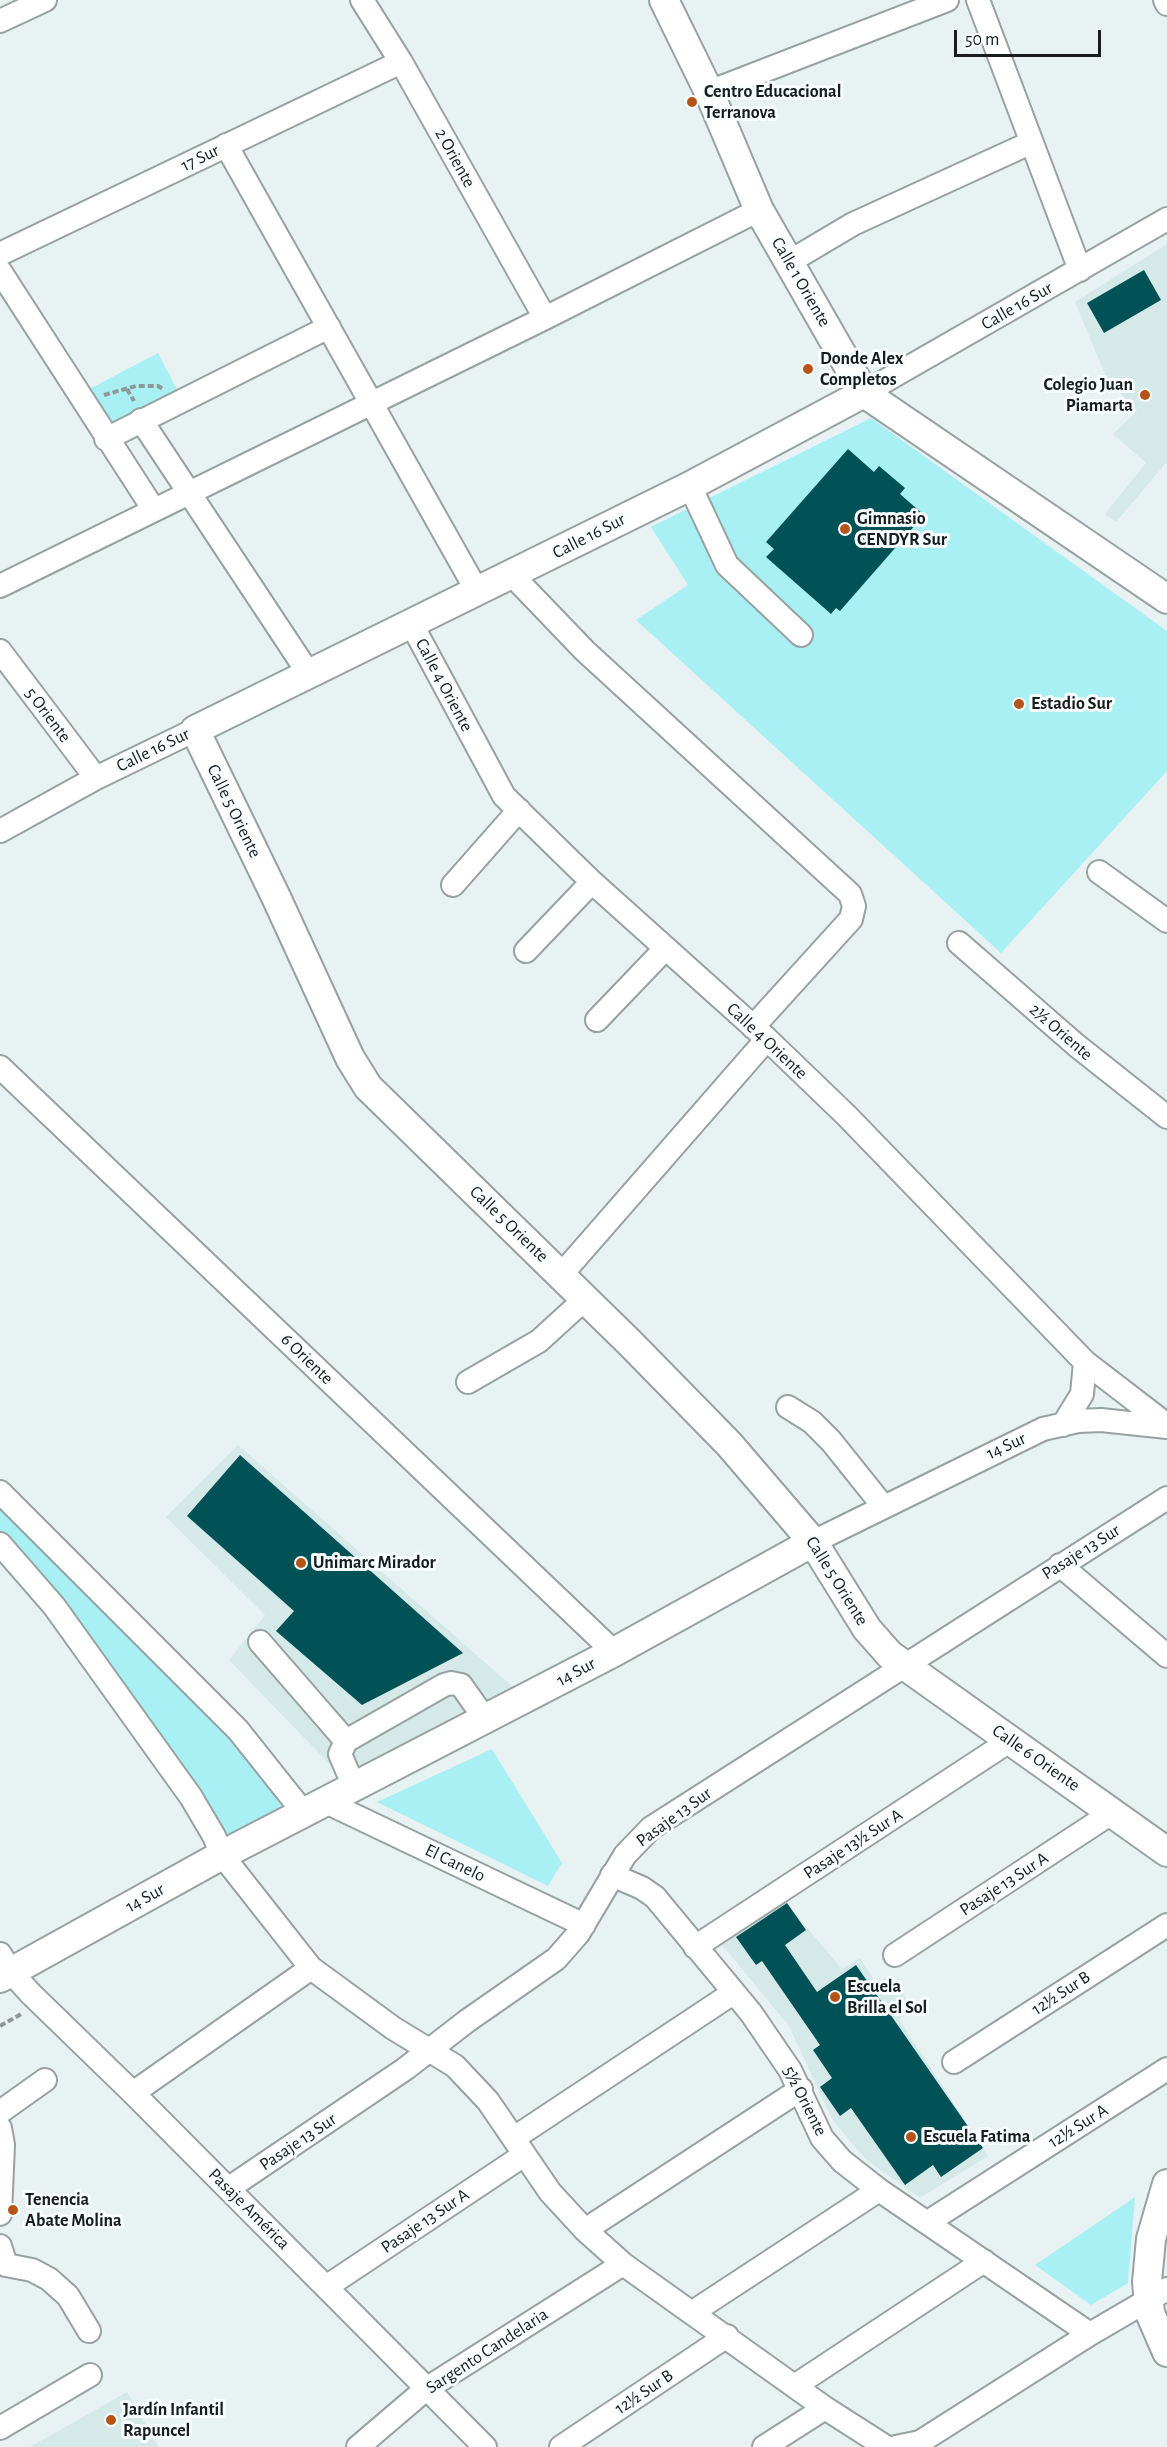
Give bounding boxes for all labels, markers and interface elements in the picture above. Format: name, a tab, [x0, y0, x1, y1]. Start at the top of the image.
scale bar	[957, 18, 1104, 56]
text: 50 m	[965, 31, 999, 49]
place label: Centro Educacional Terranova	[704, 81, 841, 124]
marker: Centro Educacional Terranova	[685, 95, 699, 109]
street label: 2 Oriente	[430, 125, 480, 191]
street label: 17 Sur	[177, 140, 223, 176]
street label: Calle 1 Oriente	[767, 233, 835, 331]
street label: Calle 16 Sur	[977, 277, 1057, 335]
place label: Donde Alex Completos	[820, 348, 903, 391]
marker: Donde Alex Completos	[801, 362, 815, 376]
place label: Colegio Juan Piamarta	[1043, 374, 1133, 416]
marker: Colegio Juan Piamarta	[1138, 388, 1152, 402]
street label: Calle 16 Sur	[549, 508, 629, 564]
place label: Gimnasio CENDYR Sur	[857, 508, 947, 550]
marker: Gimnasio CENDYR Sur	[838, 522, 852, 536]
street label: Calle 4 Oriente	[410, 635, 478, 735]
street label: 5 Oriente	[20, 683, 76, 747]
place label: Estadio Sur	[1031, 693, 1112, 715]
marker: Estadio Sur	[1012, 697, 1026, 711]
street label: Calle 16 Sur	[113, 723, 193, 777]
street label: Calle 5 Oriente	[202, 761, 266, 861]
street label: Calle 4 Oriente	[722, 998, 812, 1084]
street label: 2½ Oriente	[1025, 999, 1097, 1065]
street label: Calle 5 Oriente	[465, 1181, 553, 1267]
street label: 6 Oriente	[276, 1329, 338, 1389]
street label: 14 Sur	[983, 1428, 1029, 1464]
street label: Pasaje 13 Sur	[1038, 1519, 1124, 1585]
street label: Calle 5 Oriente	[801, 1532, 873, 1630]
place label: Unimarc Mirador	[313, 1552, 436, 1574]
marker: Unimarc Mirador	[294, 1556, 308, 1570]
street label: 14 Sur	[553, 1653, 599, 1691]
street label: Calle 6 Oriente	[988, 1720, 1084, 1796]
street label: Pasaje 13 Sur	[632, 1782, 716, 1852]
street label: Pasaje 13½ Sur A	[799, 1804, 907, 1884]
street label: El Canelo	[421, 1839, 489, 1887]
street label: Pasaje 13 Sur A	[956, 1847, 1052, 1921]
street label: 14 Sur	[122, 1879, 168, 1917]
street label: 12½ Sur B	[1028, 1966, 1094, 2020]
place label: Escuela Brilla el Sol	[847, 1976, 927, 2018]
marker: Escuela Brilla el Sol	[828, 1990, 842, 2004]
street label: 5½ Oriente	[778, 2062, 832, 2140]
street label: 12½ Sur A	[1044, 2099, 1112, 2153]
street label: Pasaje 13 Sur	[255, 2108, 341, 2176]
place label: Escuela Fatima	[923, 2126, 1030, 2148]
marker: Escuela Fatima	[904, 2130, 918, 2144]
street label: Pasaje América	[204, 2164, 294, 2254]
street label: Pasaje 13 Sur A	[377, 2184, 473, 2258]
place label: Tenencia Abate Molina	[25, 2189, 122, 2232]
marker: Tenencia Abate Molina	[6, 2203, 20, 2217]
street label: Sargento Candelaria	[422, 2303, 552, 2399]
street label: 12½ Sur B	[611, 2365, 677, 2419]
place label: Jardín Infantil Rapuncel	[123, 2399, 224, 2442]
marker: Jardín Infantil Rapuncel	[104, 2413, 118, 2427]

